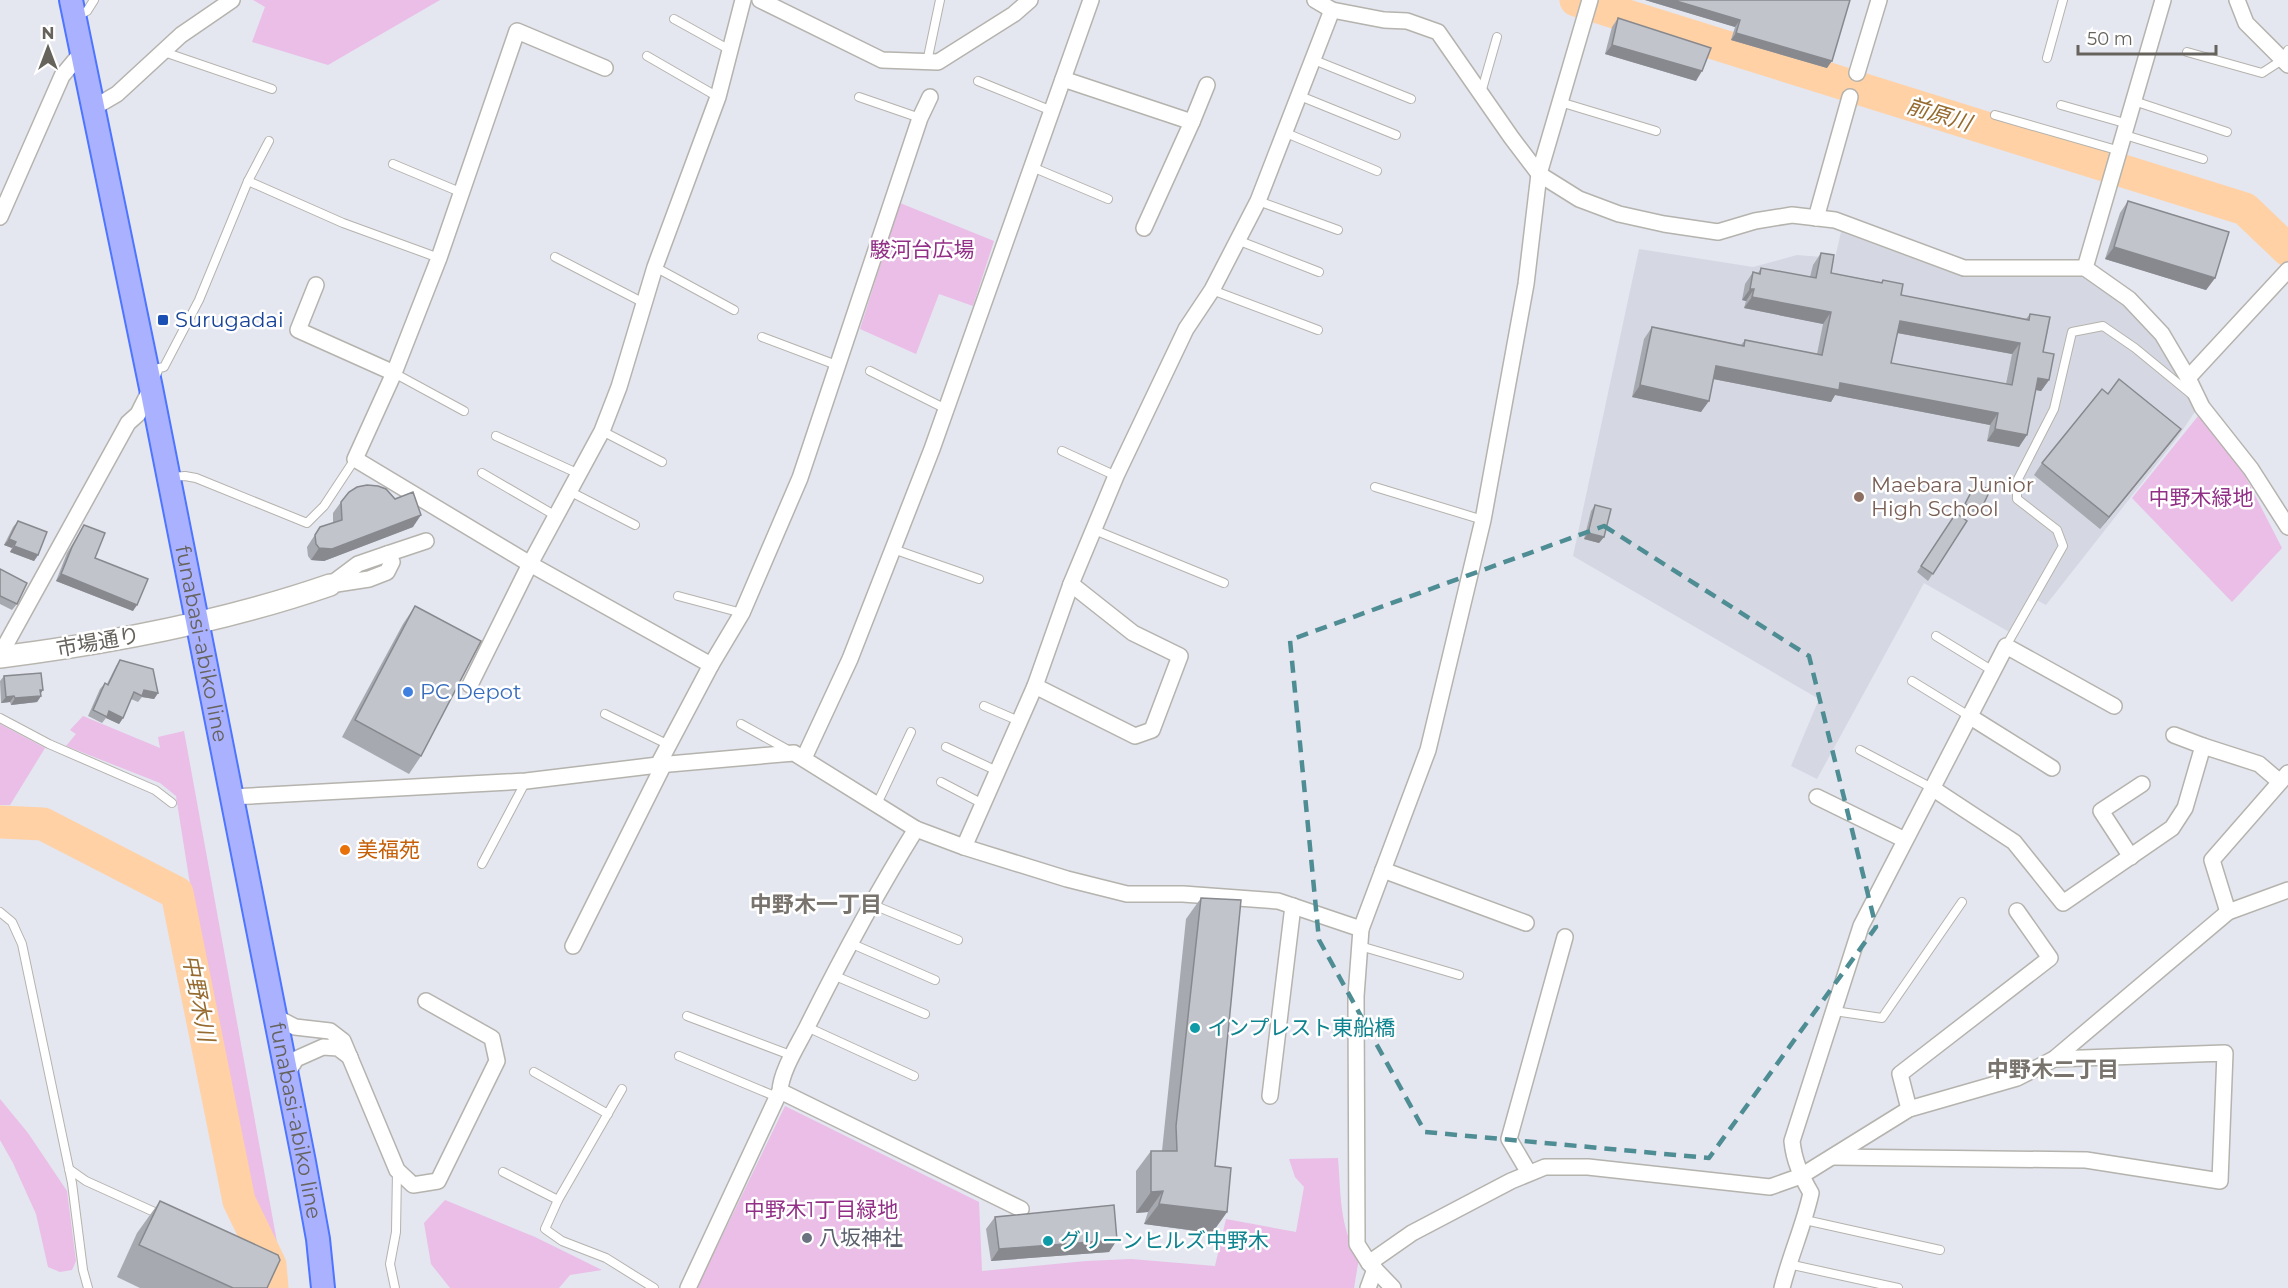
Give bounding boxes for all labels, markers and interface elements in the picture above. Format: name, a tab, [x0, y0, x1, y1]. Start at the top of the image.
north arrow	[18, 18, 78, 78]
scale bar	[2078, 18, 2216, 56]
text: N	[42, 24, 54, 43]
text: 50 m	[2087, 28, 2133, 50]
water label: 前原川	[1903, 92, 1976, 138]
park label: 駿河台広場	[870, 237, 975, 262]
place label: Surugadai	[175, 307, 284, 332]
marker: Surugadai	[156, 313, 170, 327]
place label: Maebara Junior High School	[1871, 472, 2034, 521]
park label: 中野木緑地	[2149, 485, 2254, 510]
marker: Maebara Junior High School	[1852, 490, 1866, 504]
street label: funabasi-abiko line	[170, 543, 234, 744]
street label: 市場通り	[54, 622, 141, 661]
place label: PC Depot	[420, 679, 521, 704]
marker: PC Depot	[401, 685, 415, 699]
place label: 美福苑	[357, 837, 420, 862]
marker: 美福苑	[338, 843, 352, 857]
district label: 中野木一丁目	[750, 891, 882, 918]
water label: 中野木川	[177, 952, 221, 1046]
place label: インプレスト東船橋	[1207, 1015, 1395, 1040]
street label: funabasi-abiko line	[265, 1020, 327, 1221]
marker: インプレスト東船橋	[1188, 1021, 1202, 1035]
district label: 中野木二丁目	[1987, 1056, 2119, 1083]
park label: 中野木1丁目緑地	[744, 1197, 898, 1222]
place label: 八坂神社	[819, 1225, 903, 1250]
place label: グリーンヒルズ中野木	[1060, 1228, 1269, 1253]
marker: 八坂神社	[800, 1231, 814, 1245]
marker: グリーンヒルズ中野木	[1041, 1234, 1055, 1248]

